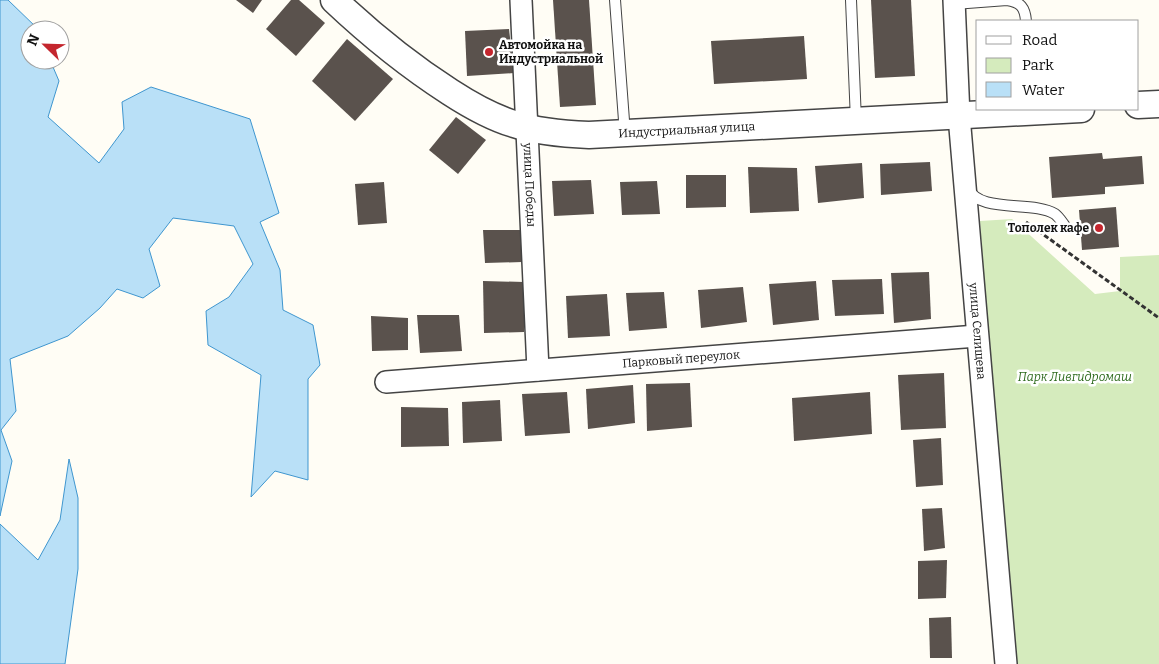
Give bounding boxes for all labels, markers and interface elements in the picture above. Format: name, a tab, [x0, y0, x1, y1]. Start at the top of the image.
north arrow	[20, 20, 70, 70]
legend	[976, 20, 1139, 110]
text: Road	[1022, 31, 1057, 49]
text: N	[24, 32, 44, 48]
place label: Автомойка на Индустриальной	[499, 38, 603, 66]
marker: Автомойка на Индустриальной	[483, 46, 495, 58]
text: Park	[1022, 56, 1054, 74]
text: Water	[1022, 81, 1065, 99]
street label: Индустриальная улица	[618, 119, 756, 140]
street label: улица Победы	[521, 141, 538, 228]
place label: Тополек кафе	[1008, 221, 1089, 235]
marker: Тополек кафе	[1093, 222, 1105, 234]
street label: улица Селищева	[966, 281, 989, 381]
street label: Парковый переулок	[622, 347, 740, 371]
park label: Парк Ливгидромаш	[1018, 370, 1132, 384]

